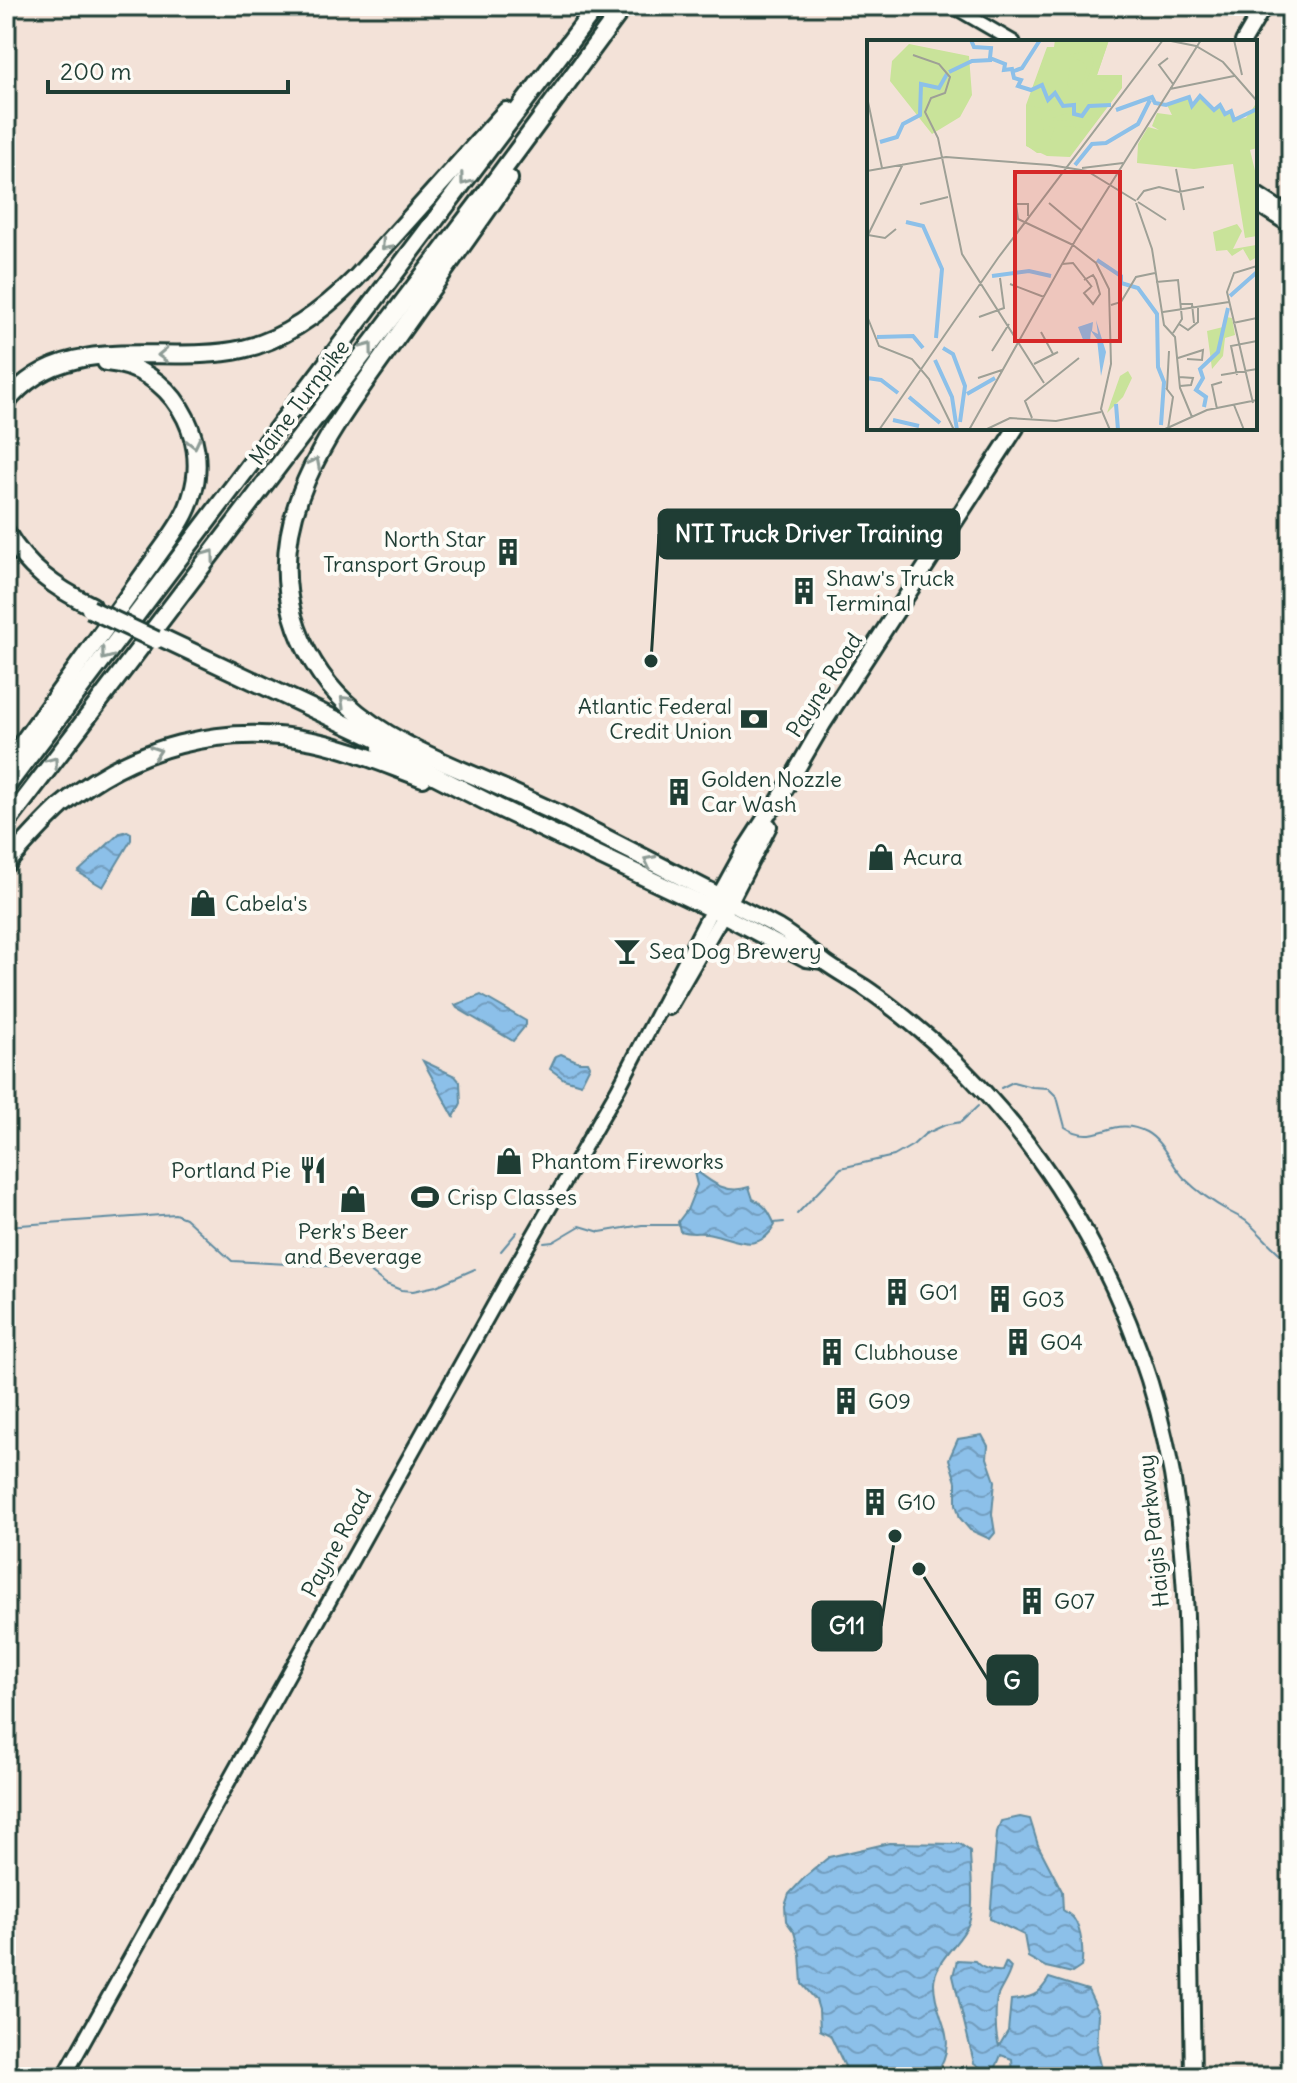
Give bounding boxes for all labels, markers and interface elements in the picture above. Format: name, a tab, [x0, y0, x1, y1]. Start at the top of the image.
inset map	[867, 40, 1257, 430]
scale bar	[48, 44, 288, 94]
text: 200 m	[60, 56, 132, 86]
one-way arrow	[461, 171, 475, 186]
one-way arrow	[381, 235, 395, 250]
street label: Maine Turnpike	[243, 334, 355, 470]
one-way arrow	[358, 342, 372, 357]
one-way arrow	[156, 346, 169, 363]
one-way arrow	[185, 435, 202, 449]
one-way arrow	[305, 456, 320, 471]
callout: NTI Truck Driver Training	[659, 510, 959, 558]
text: NTI Truck Driver Training	[675, 518, 943, 548]
place label: North Star Transport Group	[323, 525, 486, 578]
building icon: North Star Transport Group	[493, 537, 523, 567]
one-way arrow	[201, 549, 215, 564]
place label: Shaw's Truck Terminal	[826, 564, 954, 617]
building icon: Shaw's Truck Terminal	[789, 576, 819, 606]
street label: Payne Road	[780, 627, 868, 743]
one-way arrow	[101, 647, 115, 661]
place label: Atlantic Federal Credit Union	[578, 692, 732, 745]
one-way arrow	[340, 695, 354, 710]
bank icon: Atlantic Federal Credit Union	[739, 704, 769, 734]
one-way arrow	[148, 745, 162, 761]
one-way arrow	[44, 756, 58, 771]
place label: Golden Nozzle Car Wash	[701, 765, 842, 818]
building icon: Golden Nozzle Car Wash	[664, 777, 694, 807]
shop icon: Acura	[866, 842, 896, 872]
place label: Acura	[903, 843, 962, 871]
one-way arrow	[643, 855, 658, 870]
shop icon: Cabela's	[188, 888, 218, 918]
place label: Cabela's	[225, 889, 308, 917]
bar icon: Sea Dog Brewery	[612, 936, 642, 966]
place label: Sea Dog Brewery	[649, 937, 822, 965]
shop icon: Phantom Fireworks	[494, 1146, 524, 1176]
place label: Phantom Fireworks	[531, 1147, 724, 1175]
restaurant icon: Portland Pie	[298, 1155, 328, 1185]
place label: Portland Pie	[171, 1156, 291, 1184]
sports icon: Crisp Classes	[410, 1182, 440, 1212]
place label: Crisp Classes	[447, 1183, 577, 1211]
shop icon: Perk's Beer and Beverage	[338, 1184, 368, 1214]
place label: Perk's Beer and Beverage	[284, 1217, 422, 1270]
building icon: G01	[882, 1277, 912, 1307]
place label: G01	[919, 1278, 958, 1306]
building icon: G03	[985, 1284, 1015, 1314]
place label: G03	[1022, 1285, 1065, 1313]
building icon: G04	[1003, 1327, 1033, 1357]
place label: G04	[1040, 1328, 1083, 1356]
building icon: Clubhouse	[817, 1337, 847, 1367]
place label: Clubhouse	[854, 1338, 958, 1366]
building icon: G09	[831, 1386, 861, 1416]
place label: G09	[868, 1387, 911, 1415]
street label: Haigis Parkway	[1131, 1453, 1175, 1609]
street label: Payne Road	[295, 1484, 377, 1602]
building icon: G10	[860, 1487, 890, 1517]
place label: G10	[897, 1488, 936, 1516]
building icon: G07	[1017, 1586, 1047, 1616]
place label: G07	[1054, 1587, 1095, 1615]
callout: G11	[813, 1602, 881, 1650]
text: G11	[829, 1610, 865, 1640]
callout: G	[988, 1656, 1037, 1704]
text: G	[1003, 1665, 1021, 1695]

